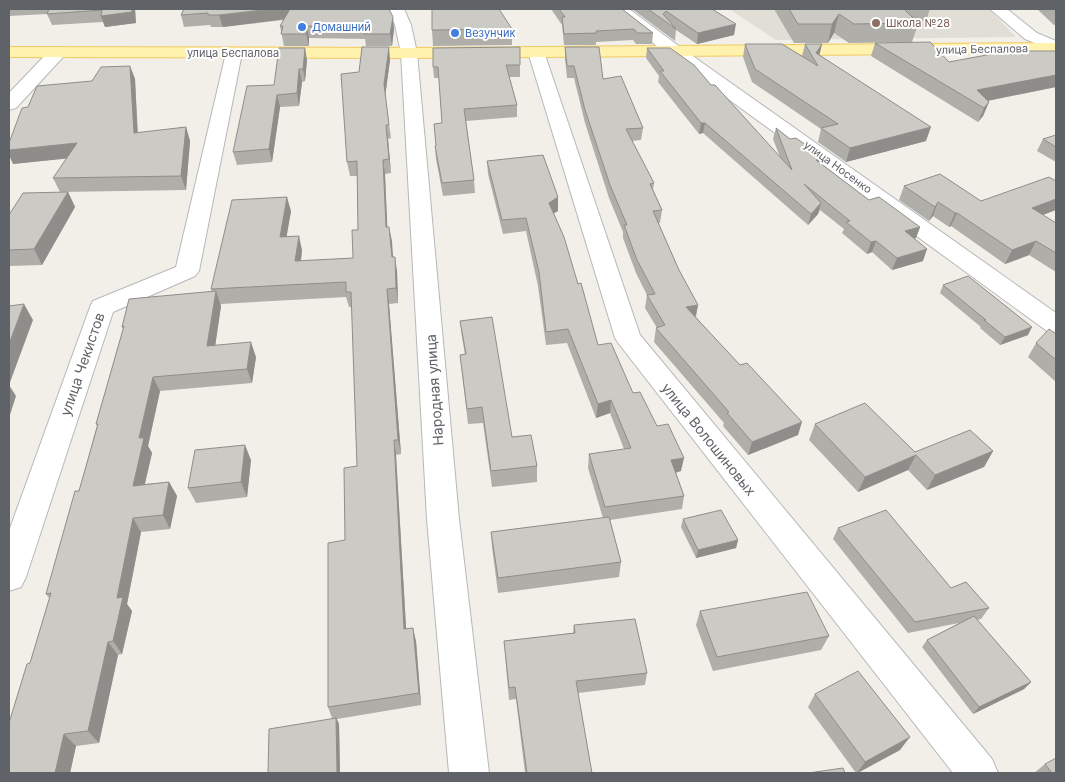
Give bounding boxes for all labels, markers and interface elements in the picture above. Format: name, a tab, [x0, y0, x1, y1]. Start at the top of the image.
place label: Школа №28	[886, 16, 950, 30]
marker: Школа №28	[870, 17, 882, 29]
place label: Домашний	[312, 20, 371, 34]
marker: Домашний	[296, 21, 308, 33]
place label: Везунчик	[465, 26, 515, 40]
marker: Везунчик	[449, 27, 461, 39]
street label: улица Беспалова	[936, 41, 1028, 57]
street label: улица Беспалова	[187, 46, 279, 60]
street label: улица Носенко	[801, 138, 875, 197]
street label: улица Чекистов	[56, 310, 108, 418]
street label: Народная улица	[422, 334, 446, 446]
street label: улица Волошиновых	[658, 379, 760, 499]

